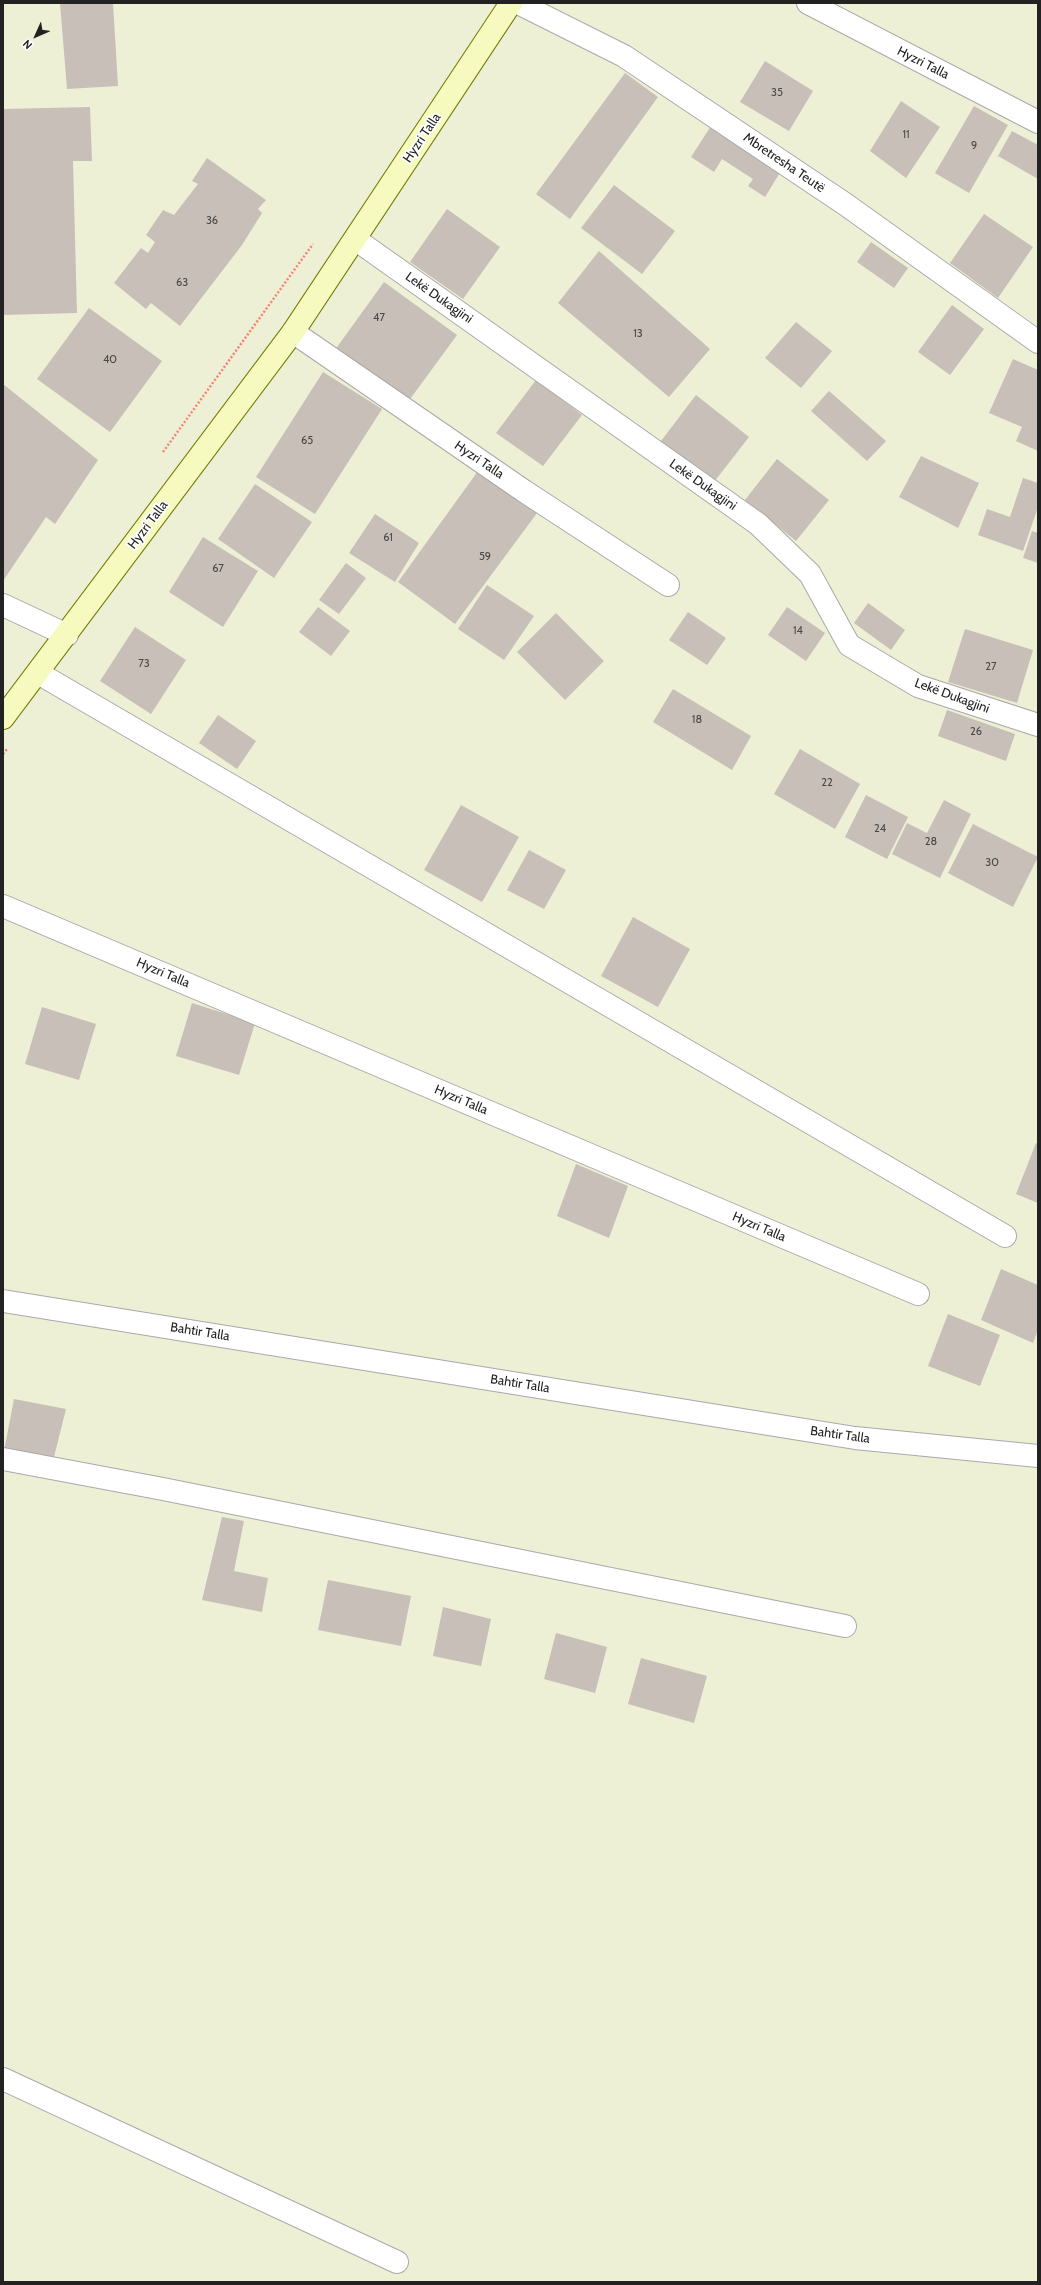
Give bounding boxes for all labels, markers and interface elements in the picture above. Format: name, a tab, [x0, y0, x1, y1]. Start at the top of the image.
north arrow	[16, 16, 56, 56]
text: N	[20, 37, 35, 52]
street label: Hyzri Talla	[894, 43, 952, 83]
house number: 35	[771, 86, 783, 100]
street label: Hyzri Talla	[400, 110, 444, 166]
house number: 11	[902, 128, 910, 142]
street label: Mbretresha Teutë	[740, 130, 828, 196]
house number: 9	[971, 139, 977, 153]
house number: 36	[206, 214, 218, 228]
street label: Lekë Dukagjini	[402, 269, 476, 327]
house number: 63	[176, 276, 188, 290]
house number: 47	[373, 311, 385, 325]
house number: 13	[633, 327, 643, 341]
house number: 40	[103, 353, 117, 367]
house number: 65	[301, 434, 313, 448]
street label: Hyzri Talla	[451, 438, 507, 482]
street label: Lekë Dukagjini	[666, 456, 740, 514]
street label: Hyzri Talla	[125, 498, 171, 552]
house number: 61	[383, 531, 393, 545]
house number: 59	[479, 550, 491, 564]
house number: 67	[212, 562, 224, 576]
house number: 14	[793, 624, 803, 638]
house number: 73	[138, 657, 150, 671]
house number: 27	[985, 660, 997, 674]
street label: Lekë Dukagjini	[912, 675, 992, 717]
house number: 18	[692, 713, 702, 727]
house number: 26	[970, 725, 982, 739]
house number: 22	[821, 776, 833, 790]
house number: 24	[874, 822, 886, 836]
house number: 28	[925, 835, 937, 849]
house number: 30	[985, 856, 999, 870]
street label: Hyzri Talla	[134, 955, 192, 991]
street label: Hyzri Talla	[432, 1082, 490, 1118]
street label: Hyzri Talla	[730, 1209, 788, 1245]
street label: Bahtir Talla	[169, 1320, 231, 1344]
street label: Bahtir Talla	[489, 1372, 551, 1396]
street label: Bahtir Talla	[809, 1423, 871, 1447]

